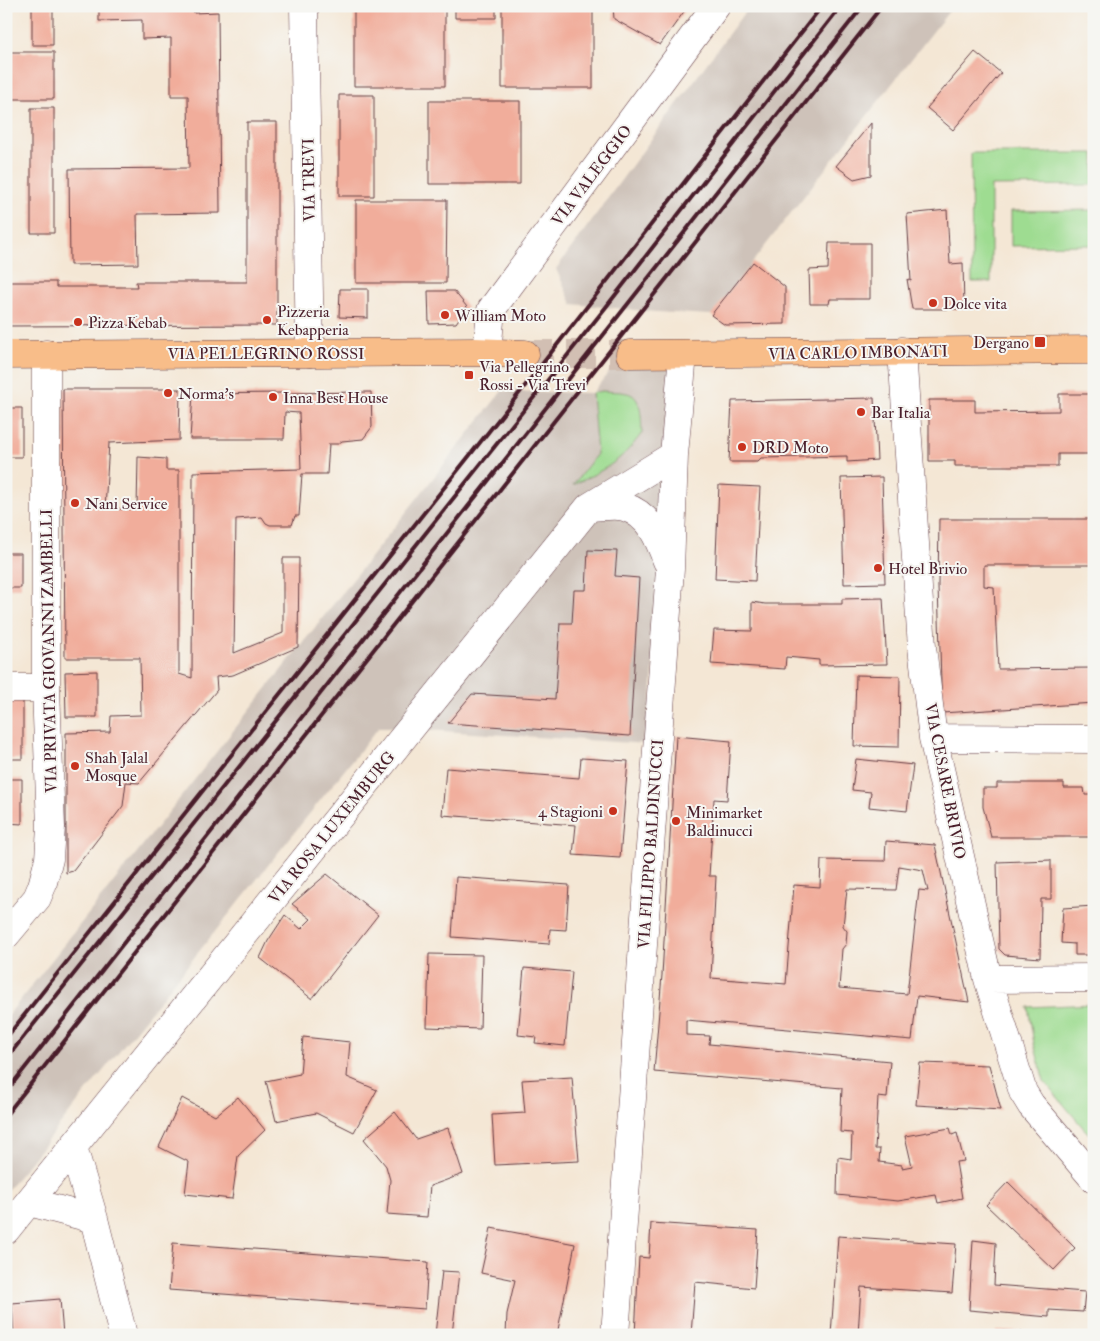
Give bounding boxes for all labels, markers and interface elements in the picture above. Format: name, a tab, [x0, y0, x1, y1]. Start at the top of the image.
street label: VIA VALEGGIO	[547, 121, 636, 230]
street label: VIA TREVI	[298, 138, 320, 222]
place label: Dolce vita	[943, 294, 1007, 314]
marker: Dolce vita	[927, 297, 939, 309]
place label: Pizzeria Kebapperia	[277, 302, 349, 341]
place label: William Moto	[454, 306, 546, 326]
marker: William Moto	[439, 309, 451, 321]
place label: Pizza Kebab	[88, 313, 167, 333]
marker: Pizzeria Kebapperia	[261, 314, 273, 326]
marker: Pizza Kebab	[72, 316, 84, 328]
place label: Dergano	[973, 333, 1029, 353]
marker: Dergano	[1033, 335, 1047, 349]
street label: VIA CARLO IMBONATI	[768, 341, 948, 365]
street label: VIA PELLEGRINO ROSSI	[167, 344, 365, 364]
place label: Via Pellegrino Rossi - Via Trevi	[479, 357, 586, 395]
marker: Via Pellegrino Rossi - Via Trevi	[463, 369, 475, 381]
place label: Norma's	[178, 384, 234, 404]
marker: Norma's	[162, 387, 174, 399]
place label: Inna Best House	[283, 388, 388, 408]
marker: Inna Best House	[267, 391, 279, 403]
place label: Bar Italia	[871, 403, 931, 423]
marker: Bar Italia	[855, 406, 867, 418]
place label: DRD Moto	[752, 438, 829, 458]
marker: DRD Moto	[736, 441, 748, 453]
place label: Nani Service	[85, 494, 168, 514]
marker: Nani Service	[69, 497, 81, 509]
street label: VIA PRIVATA GIOVANNI ZAMBELLI	[37, 509, 61, 793]
place label: Hotel Brivio	[888, 559, 968, 579]
marker: Hotel Brivio	[872, 562, 884, 574]
street label: VIA CESARE BRIVIO	[920, 701, 970, 861]
street label: VIA FILIPPO BALDINUCCI	[634, 739, 668, 950]
street label: VIA ROSA LUXEMBURG	[264, 747, 399, 908]
place label: Shah Jalal Mosque	[85, 748, 148, 786]
marker: Shah Jalal Mosque	[69, 760, 81, 772]
place label: 4 Stagioni	[538, 802, 603, 822]
place label: Minimarket Baldinucci	[686, 803, 762, 841]
marker: 4 Stagioni	[607, 805, 619, 817]
marker: Minimarket Baldinucci	[670, 815, 682, 827]

